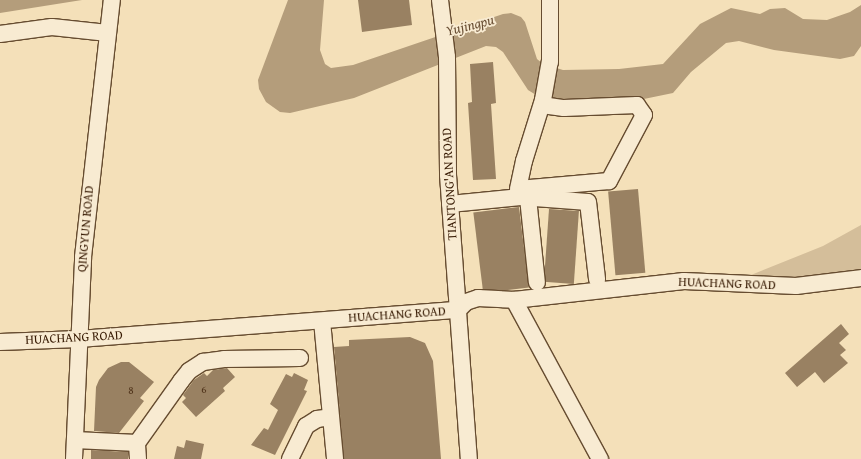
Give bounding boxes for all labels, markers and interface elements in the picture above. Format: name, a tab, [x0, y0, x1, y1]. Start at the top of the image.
water label: Yujingpu	[444, 11, 496, 39]
street label: TIANTONG'AN ROAD	[439, 127, 461, 241]
street label: QINGYUN ROAD	[74, 185, 98, 273]
street label: HUACHANG ROAD	[678, 275, 776, 293]
street label: HUACHANG ROAD	[348, 304, 446, 326]
street label: HUACHANG ROAD	[25, 328, 123, 348]
house number: 6	[201, 382, 207, 396]
house number: 8	[128, 383, 134, 397]

